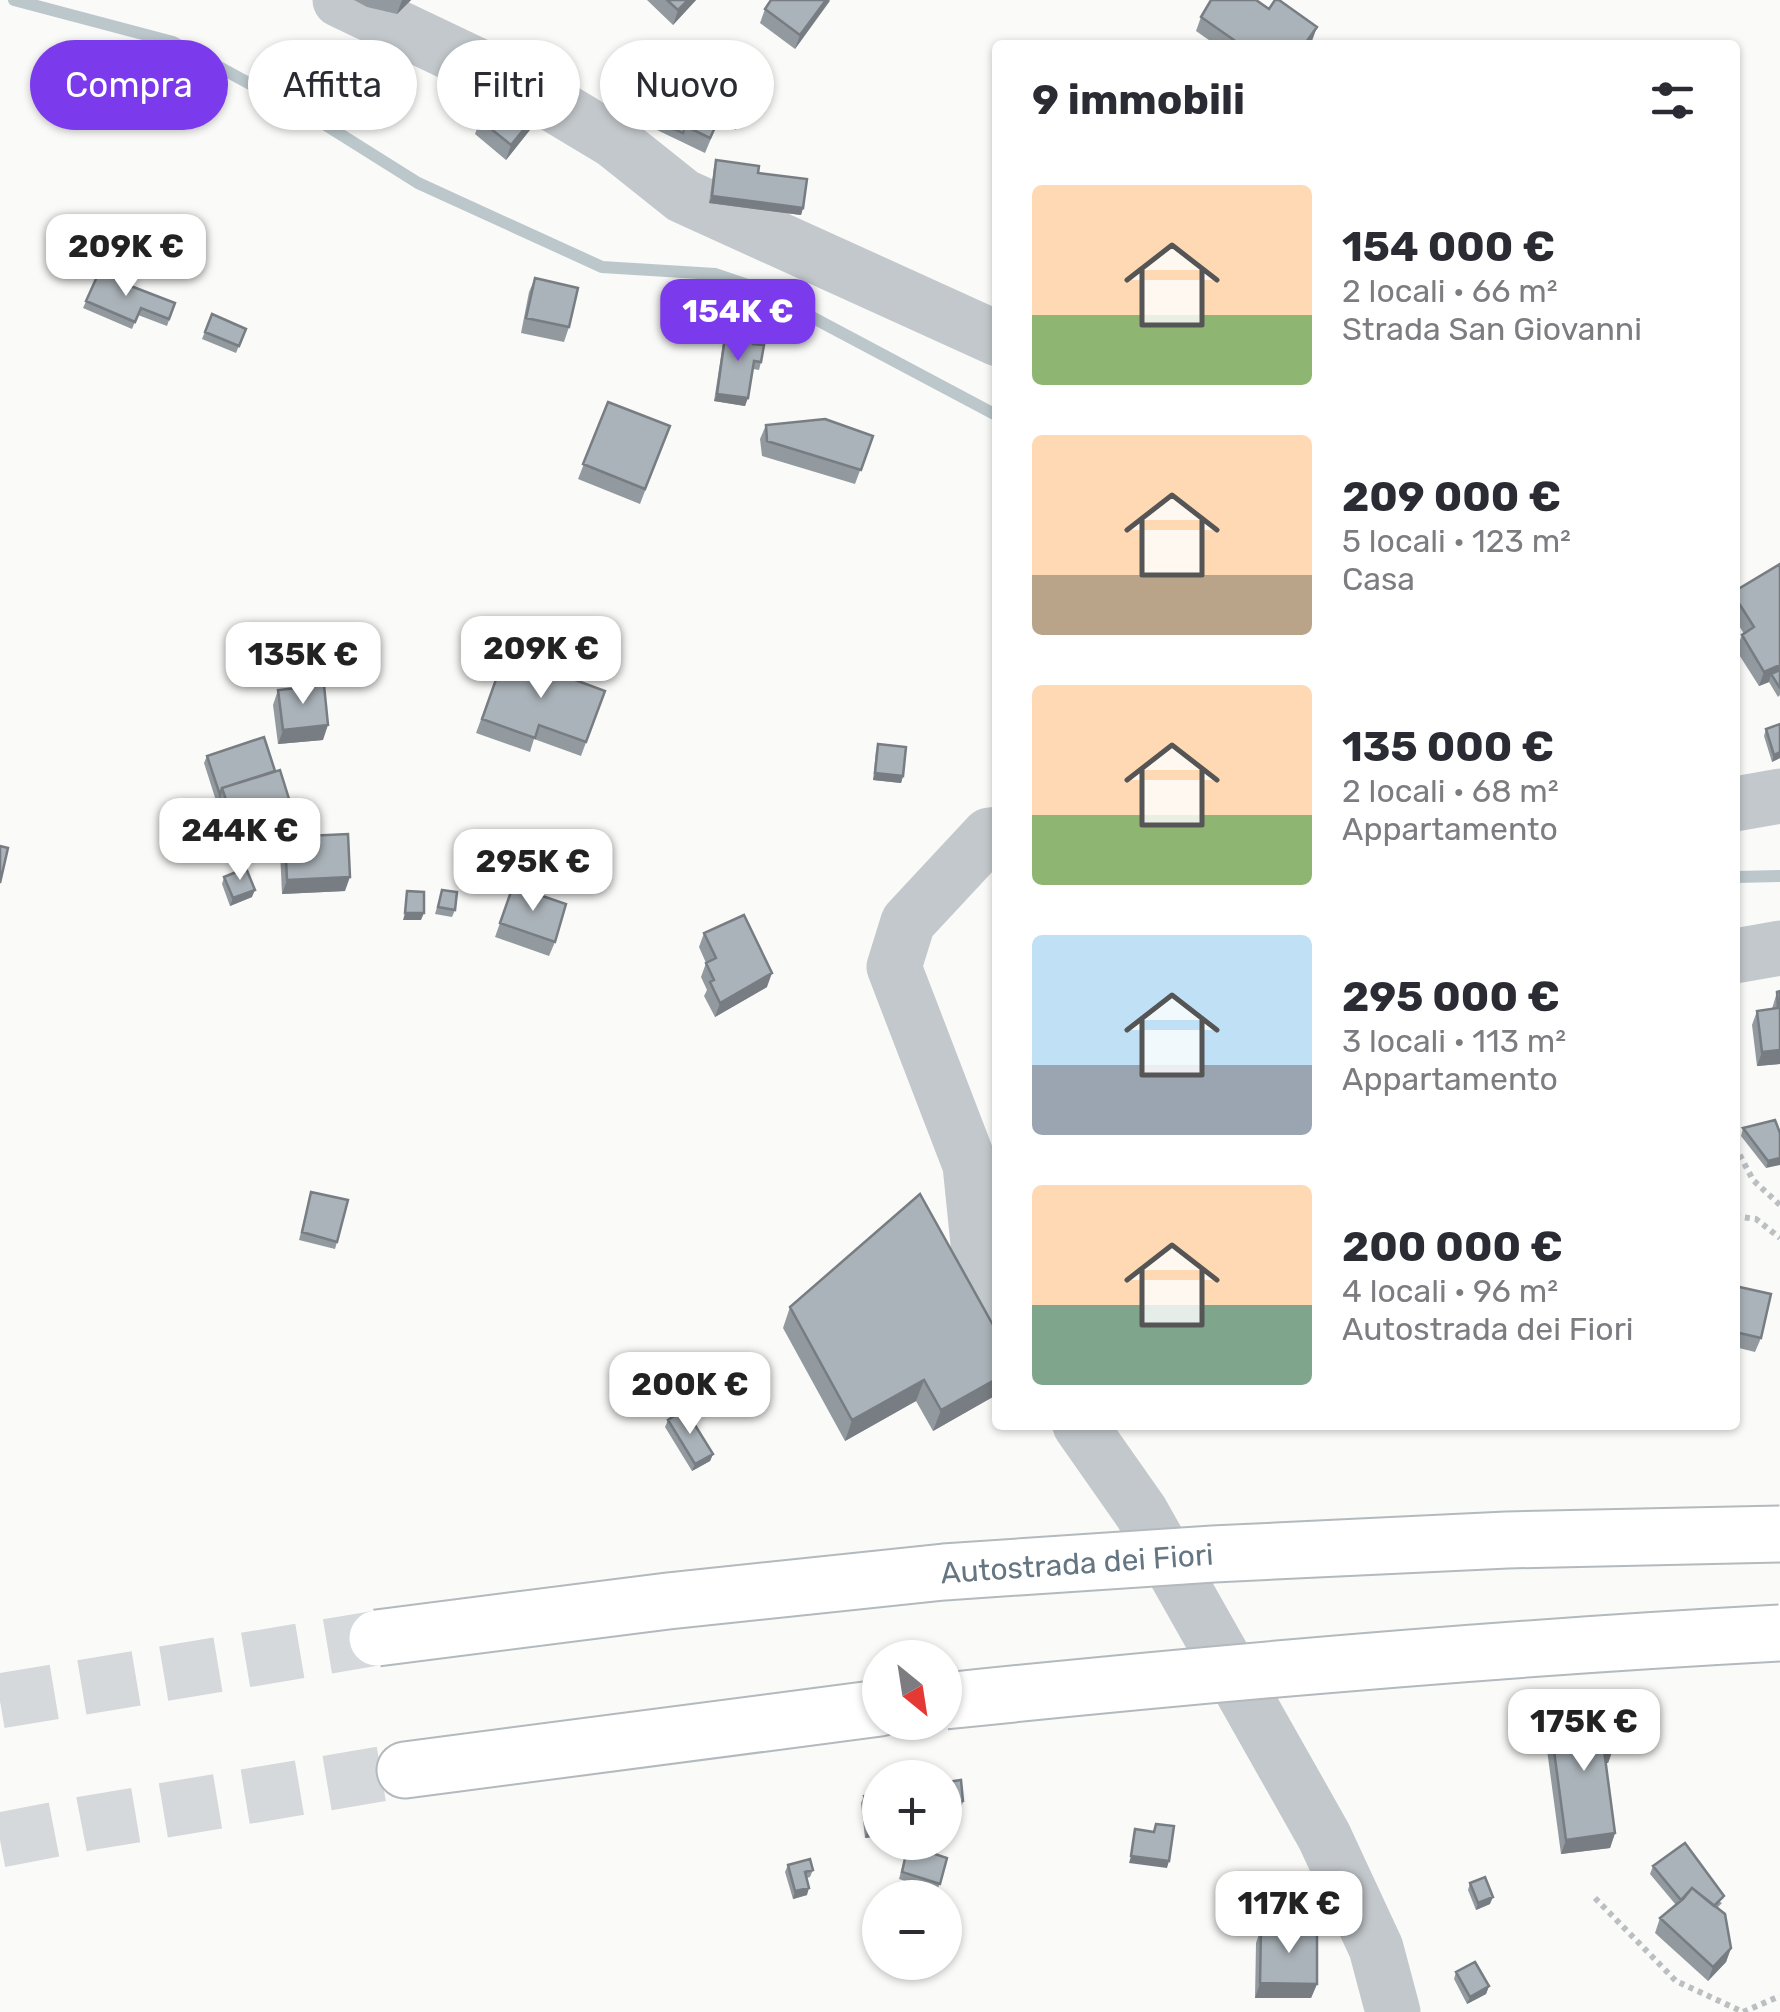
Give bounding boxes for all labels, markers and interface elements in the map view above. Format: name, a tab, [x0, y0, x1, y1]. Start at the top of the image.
chip: Compra	[30, 40, 228, 130]
chip: Affitta	[248, 40, 417, 130]
chip: Filtri	[437, 40, 580, 130]
chip: Nuovo	[600, 40, 774, 130]
icon: filters	[1645, 73, 1700, 128]
text: 9 immobili	[1032, 75, 1245, 125]
pin: 209K €	[45, 214, 207, 299]
text: 154 000 €	[1342, 222, 1555, 272]
icon: home	[1112, 225, 1232, 345]
text: 209K €	[68, 227, 184, 265]
text: 2 locali · 66 m²	[1342, 272, 1558, 310]
pin: 154K €	[657, 279, 819, 364]
text: 154K €	[682, 292, 794, 330]
text: Strada San Giovanni	[1342, 310, 1642, 348]
text: 209 000 €	[1342, 472, 1561, 522]
icon: home	[1112, 475, 1232, 595]
text: 5 locali · 123 m²	[1342, 522, 1571, 560]
text: Casa	[1342, 560, 1415, 598]
pin: 209K €	[460, 616, 622, 701]
pin: 135K €	[222, 622, 384, 707]
text: 209K €	[483, 629, 599, 667]
text: 135K €	[248, 635, 358, 673]
text: 135 000 €	[1342, 722, 1554, 772]
icon: home	[1112, 725, 1232, 845]
text: 2 locali · 68 m²	[1342, 772, 1559, 810]
pin: 244K €	[159, 798, 321, 883]
text: Appartamento	[1342, 810, 1558, 848]
text: 244K €	[181, 811, 299, 849]
pin: 295K €	[452, 829, 614, 914]
text: 295K €	[476, 842, 591, 880]
text: 295 000 €	[1342, 972, 1560, 1022]
icon: home	[1112, 975, 1232, 1095]
text: 3 locali · 113 m²	[1342, 1022, 1566, 1060]
text: Appartamento	[1342, 1060, 1558, 1098]
text: 200 000 €	[1342, 1222, 1563, 1272]
icon: home	[1112, 1225, 1232, 1345]
text: 4 locali · 96 m²	[1342, 1272, 1558, 1310]
text: Autostrada dei Fiori	[1342, 1310, 1634, 1348]
pin: 200K €	[609, 1352, 771, 1437]
text: 200K €	[631, 1365, 749, 1403]
street label: Autostrada dei Fiori	[939, 1537, 1215, 1591]
north arrow	[862, 1640, 962, 1740]
map controls	[862, 1640, 962, 1980]
pin: 175K €	[1503, 1689, 1665, 1774]
text: 175K €	[1530, 1702, 1638, 1740]
button: +	[862, 1760, 962, 1860]
pin: 117K €	[1208, 1871, 1370, 1956]
button: −	[862, 1880, 962, 1980]
text: 117K €	[1237, 1884, 1341, 1922]

